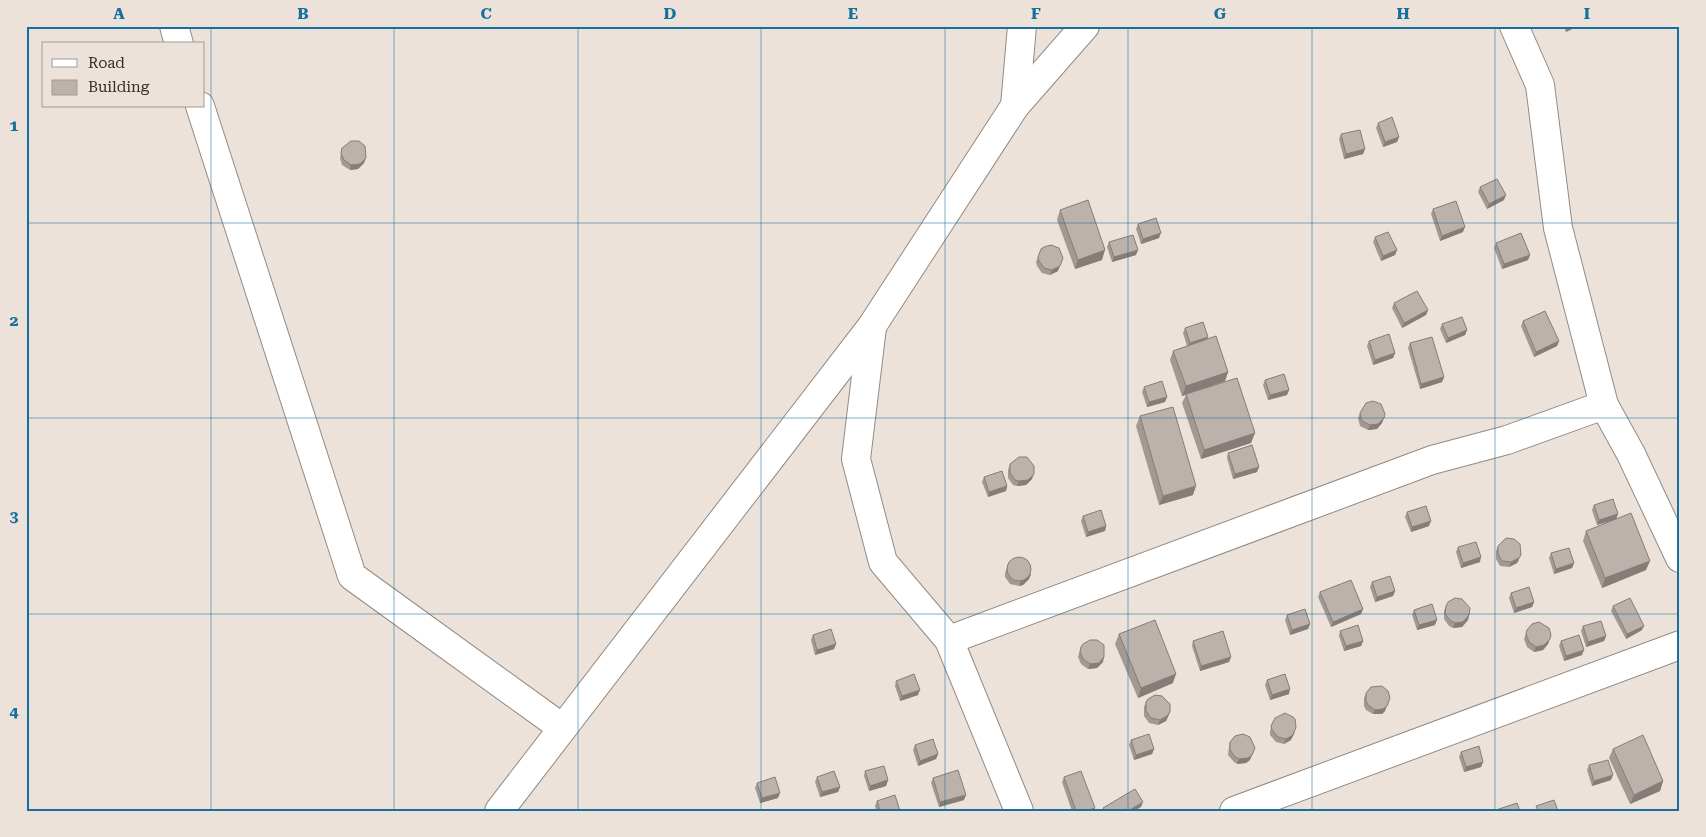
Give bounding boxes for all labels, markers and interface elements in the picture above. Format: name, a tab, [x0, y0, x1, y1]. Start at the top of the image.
text: A	[113, 4, 125, 23]
text: B	[297, 4, 309, 23]
text: C	[480, 4, 492, 23]
text: D	[664, 4, 677, 23]
text: E	[848, 4, 858, 23]
text: F	[1031, 4, 1041, 23]
text: G	[1214, 4, 1227, 23]
text: H	[1396, 4, 1410, 23]
text: I	[1584, 4, 1590, 23]
legend	[42, 42, 205, 108]
text: Road	[88, 54, 125, 72]
text: Building	[88, 78, 150, 96]
text: 1	[10, 116, 19, 135]
text: 2	[10, 311, 19, 330]
text: 3	[10, 507, 19, 526]
text: 4	[10, 702, 19, 721]

